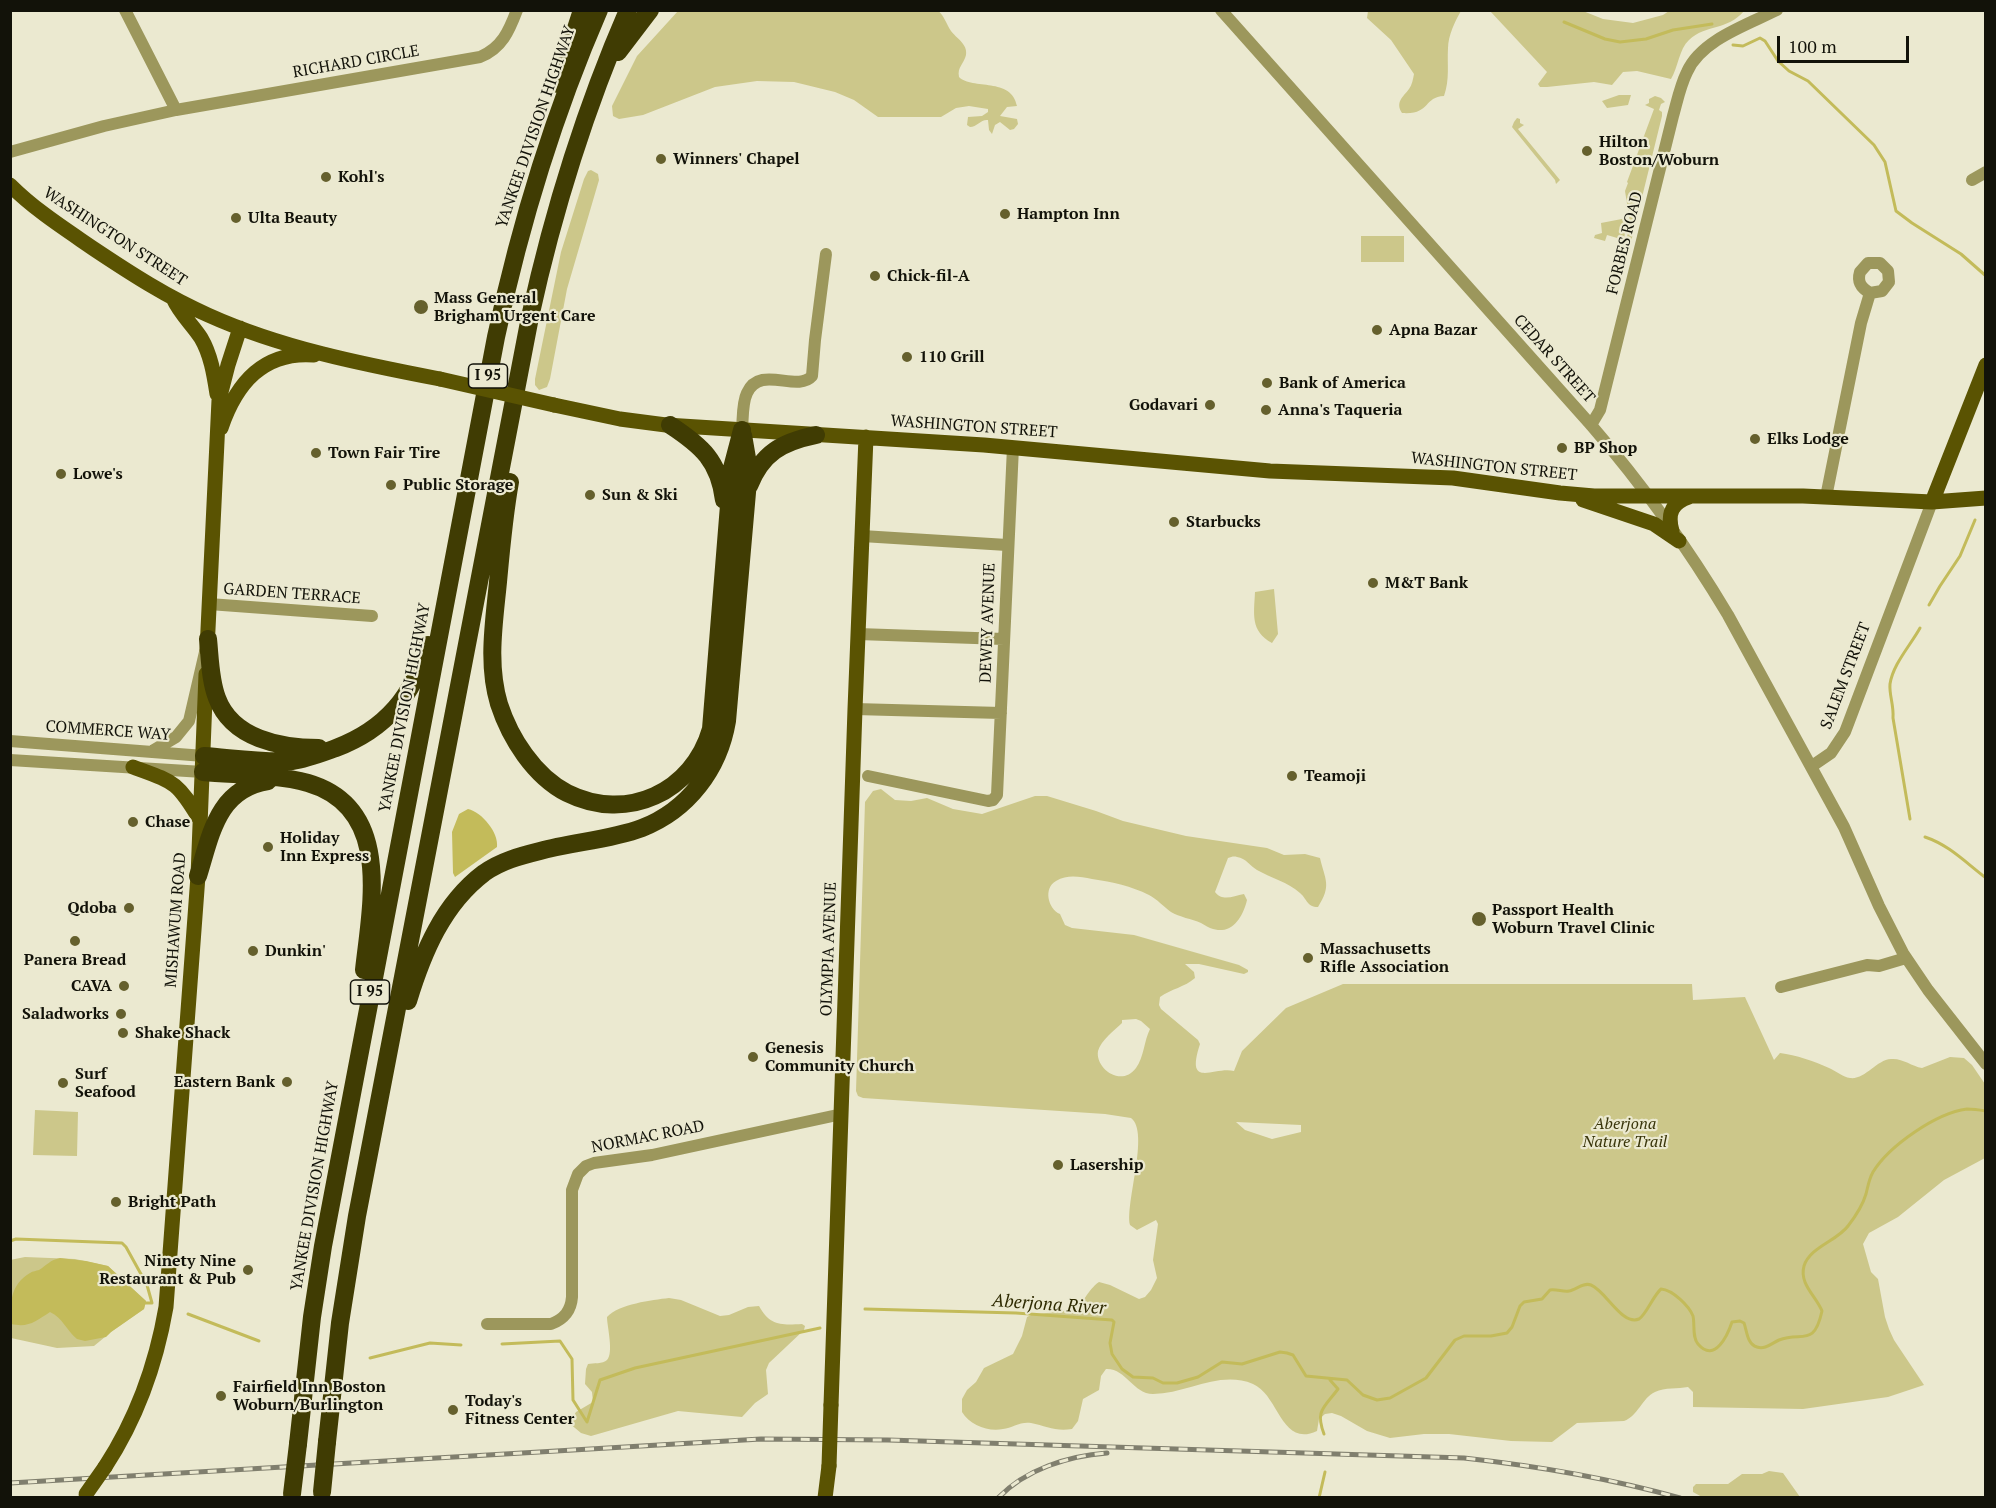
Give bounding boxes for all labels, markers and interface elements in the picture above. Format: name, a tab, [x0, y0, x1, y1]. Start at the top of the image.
street label: YANKEE DIVISION HIGHWAY	[492, 23, 580, 231]
scale bar	[1780, 24, 1912, 62]
text: 100 m	[1788, 34, 1837, 58]
street label: RICHARD CIRCLE	[291, 41, 421, 83]
place label: Hilton Boston/Woburn	[1599, 132, 1719, 170]
marker: Hilton Boston/Woburn	[1580, 144, 1594, 158]
place label: Winners' Chapel	[673, 149, 800, 169]
marker: Winners' Chapel	[654, 152, 668, 166]
place label: Kohl's	[338, 167, 385, 187]
marker: Kohl's	[319, 170, 333, 184]
street label: WASHINGTON STREET	[40, 183, 190, 291]
street label: FORBES ROAD	[1603, 190, 1647, 296]
place label: Hampton Inn	[1017, 204, 1120, 224]
marker: Hampton Inn	[998, 207, 1012, 221]
place label: Ulta Beauty	[248, 208, 337, 228]
marker: Ulta Beauty	[229, 211, 243, 225]
place label: Chick-fil-A	[887, 266, 970, 286]
marker: Chick-fil-A	[868, 269, 882, 283]
place label: Mass General Brigham Urgent Care	[434, 288, 596, 326]
marker: Mass General Brigham Urgent Care	[412, 298, 430, 316]
street label: CEDAR STREET	[1509, 311, 1599, 407]
place label: Apna Bazar	[1389, 320, 1477, 340]
marker: Apna Bazar	[1370, 323, 1384, 337]
place label: 110 Grill	[919, 347, 985, 367]
marker: 110 Grill	[900, 350, 914, 364]
road number: I 95	[468, 364, 508, 388]
place label: Bank of America	[1279, 373, 1406, 393]
marker: Bank of America	[1260, 376, 1274, 390]
place label: Godavari	[1129, 395, 1198, 415]
marker: Godavari	[1203, 398, 1217, 412]
place label: Anna's Taqueria	[1278, 400, 1403, 420]
marker: Anna's Taqueria	[1259, 403, 1273, 417]
street label: WASHINGTON STREET	[890, 412, 1058, 442]
place label: Elks Lodge	[1767, 429, 1849, 449]
marker: Elks Lodge	[1748, 432, 1762, 446]
place label: BP Shop	[1574, 438, 1637, 458]
marker: BP Shop	[1555, 441, 1569, 455]
place label: Town Fair Tire	[328, 443, 440, 463]
marker: Town Fair Tire	[309, 446, 323, 460]
street label: WASHINGTON STREET	[1410, 449, 1578, 485]
place label: Lowe's	[73, 464, 123, 484]
marker: Lowe's	[54, 467, 68, 481]
place label: Public Storage	[403, 475, 513, 495]
marker: Public Storage	[384, 478, 398, 492]
place label: Sun & Ski	[602, 485, 678, 505]
marker: Sun & Ski	[583, 488, 597, 502]
place label: Starbucks	[1186, 512, 1261, 532]
marker: Starbucks	[1167, 515, 1181, 529]
street label: DEWEY AVENUE	[976, 563, 1000, 683]
place label: M&T Bank	[1385, 573, 1468, 593]
marker: M&T Bank	[1366, 576, 1380, 590]
street label: GARDEN TERRACE	[223, 580, 361, 608]
street label: YANKEE DIVISION HIGHWAY	[375, 602, 435, 814]
street label: SALEM STREET	[1817, 620, 1875, 732]
street label: COMMERCE WAY	[45, 717, 171, 745]
place label: Teamoji	[1304, 766, 1366, 786]
marker: Teamoji	[1285, 769, 1299, 783]
place label: Chase	[145, 812, 190, 832]
marker: Chase	[126, 815, 140, 829]
place label: Holiday Inn Express	[280, 828, 369, 866]
marker: Holiday Inn Express	[261, 840, 275, 854]
street label: MISHAWUM ROAD	[162, 852, 190, 988]
street label: OLYMPIA AVENUE	[817, 881, 841, 1017]
place label: Qdoba	[68, 898, 117, 918]
place label: Passport Health Woburn Travel Clinic	[1492, 900, 1655, 938]
marker: Qdoba	[122, 901, 136, 915]
marker: Passport Health Woburn Travel Clinic	[1470, 910, 1488, 928]
marker: Panera Bread	[68, 934, 82, 948]
place label: Massachusetts Rifle Association	[1320, 939, 1449, 977]
place label: Dunkin'	[265, 941, 326, 961]
marker: Dunkin'	[246, 944, 260, 958]
place label: Panera Bread	[24, 950, 126, 970]
marker: Massachusetts Rifle Association	[1301, 951, 1315, 965]
place label: CAVA	[71, 976, 112, 996]
marker: CAVA	[117, 979, 131, 993]
road number: I 95	[350, 980, 389, 1004]
place label: Saladworks	[22, 1004, 109, 1024]
marker: Saladworks	[114, 1007, 128, 1021]
place label: Shake Shack	[135, 1023, 230, 1043]
marker: Shake Shack	[116, 1026, 130, 1040]
place label: Genesis Community Church	[765, 1038, 914, 1076]
marker: Genesis Community Church	[746, 1050, 760, 1064]
place label: Surf Seafood	[75, 1064, 136, 1102]
place label: Eastern Bank	[174, 1072, 275, 1092]
marker: Eastern Bank	[280, 1075, 294, 1089]
marker: Surf Seafood	[56, 1076, 70, 1090]
street label: YANKEE DIVISION HIGHWAY	[287, 1080, 343, 1292]
park label: Aberjona Nature Trail	[1583, 1114, 1667, 1152]
street label: NORMAC ROAD	[590, 1117, 706, 1157]
place label: Lasership	[1070, 1155, 1143, 1175]
marker: Lasership	[1051, 1158, 1065, 1172]
place label: Bright Path	[128, 1192, 216, 1212]
marker: Bright Path	[109, 1195, 123, 1209]
place label: Ninety Nine Restaurant & Pub	[99, 1251, 236, 1289]
marker: Ninety Nine Restaurant & Pub	[241, 1263, 255, 1277]
water label: Aberjona River	[991, 1290, 1107, 1320]
place label: Fairfield Inn Boston Woburn/Burlington	[233, 1377, 386, 1415]
marker: Fairfield Inn Boston Woburn/Burlington	[214, 1389, 228, 1403]
place label: Today's Fitness Center	[465, 1391, 574, 1429]
marker: Today's Fitness Center	[446, 1403, 460, 1417]

